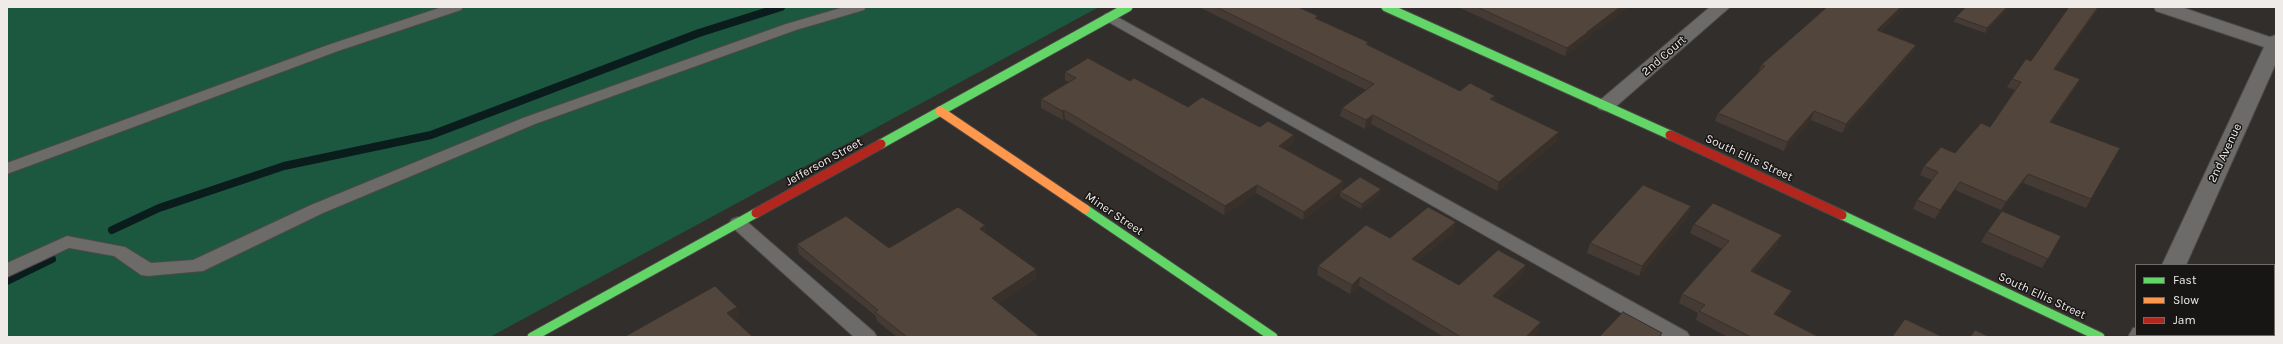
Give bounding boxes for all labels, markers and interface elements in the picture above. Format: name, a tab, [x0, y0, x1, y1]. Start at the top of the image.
street label: 2nd Court	[1639, 33, 1689, 79]
street label: 2nd Avenue	[2205, 121, 2245, 185]
street label: South Ellis Street	[1703, 131, 1795, 185]
street label: Jefferson Street	[783, 135, 865, 189]
street label: Miner Street	[1082, 189, 1146, 239]
legend	[2135, 264, 2275, 336]
street label: South Ellis Street	[1996, 269, 2088, 323]
text: Fast	[2173, 273, 2196, 287]
text: Slow	[2173, 293, 2199, 307]
text: Jam	[2173, 313, 2196, 327]

